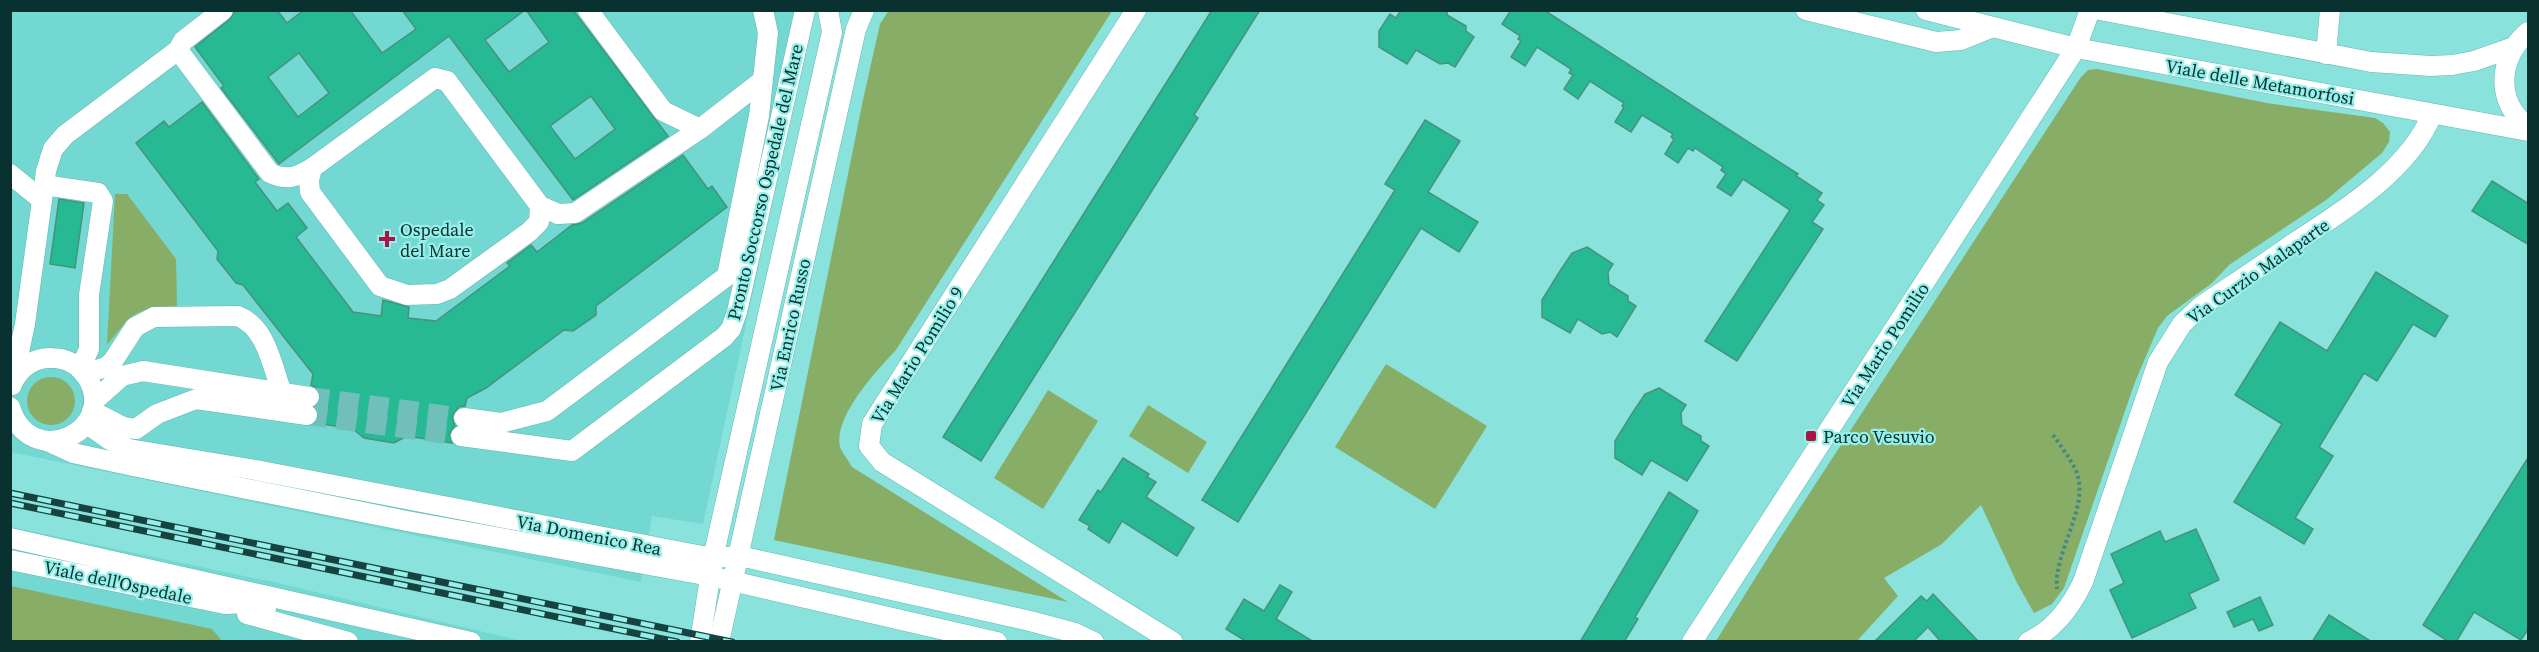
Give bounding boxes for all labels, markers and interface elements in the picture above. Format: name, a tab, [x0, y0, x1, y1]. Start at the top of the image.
street label: Pronto Soccorso Ospedale del Mare	[721, 41, 809, 323]
street label: Viale delle Metamorfosi	[2164, 53, 2356, 111]
street label: Via Curzio Malaparte	[2182, 212, 2334, 330]
place label: Ospedale del Mare	[400, 217, 474, 263]
marker: Ospedale del Mare	[378, 230, 396, 248]
street label: Via Enrico Russo	[764, 256, 816, 394]
street label: Via Mario Pomilio	[1835, 277, 1935, 412]
street label: Via Mario Pomilio 9	[865, 281, 969, 429]
place label: Parco Vesuvio	[1823, 424, 1935, 449]
marker: Parco Vesuvio	[1804, 429, 1818, 443]
street label: Via Domenico Rea	[514, 509, 664, 561]
street label: Viale dell'Ospedale	[42, 554, 194, 610]

